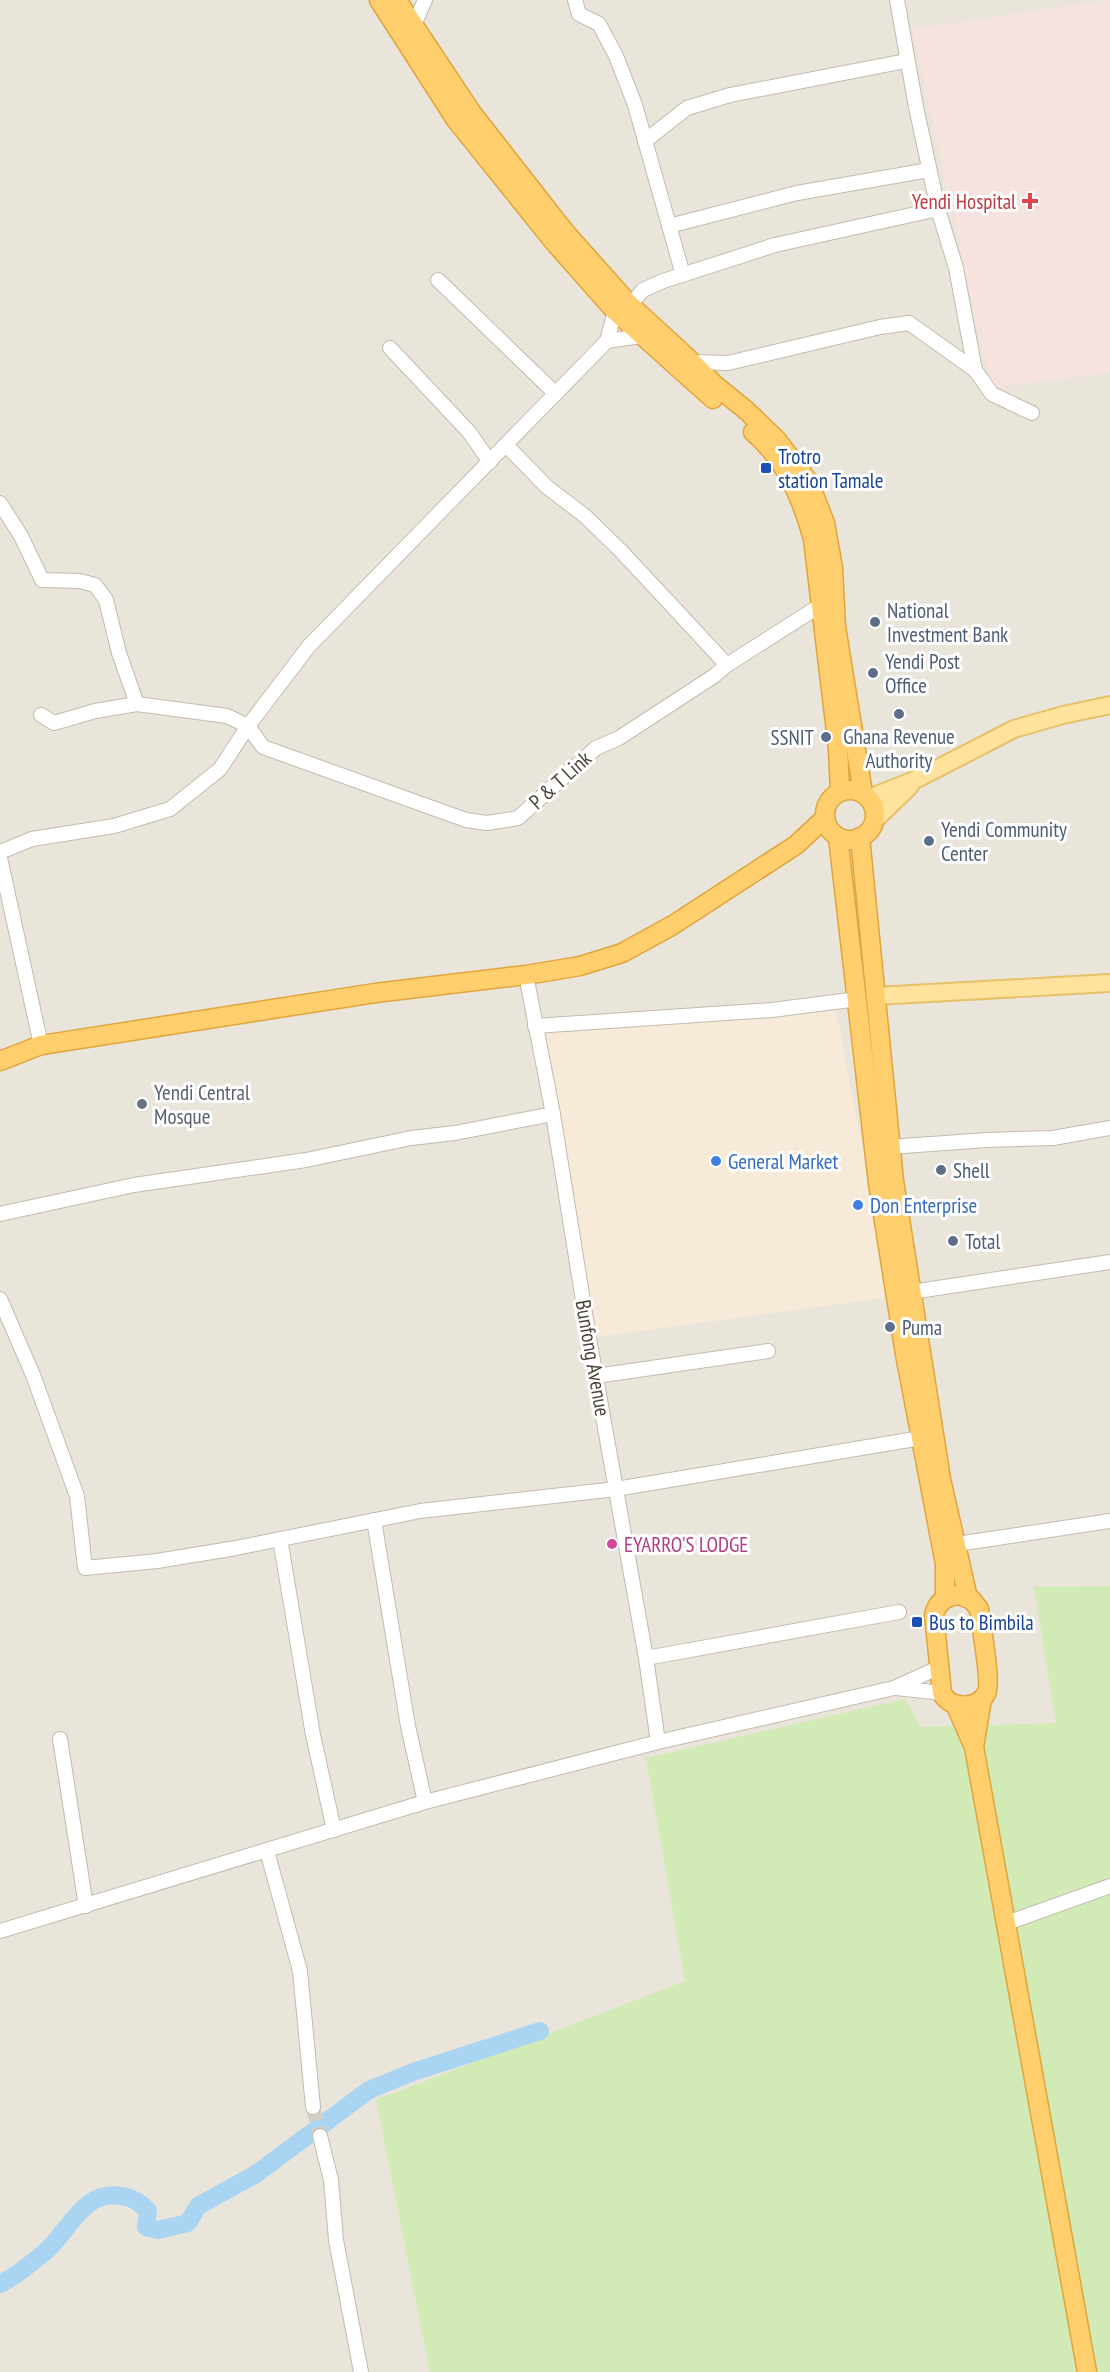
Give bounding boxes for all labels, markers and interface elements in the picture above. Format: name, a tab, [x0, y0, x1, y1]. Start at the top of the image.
place label: Yendi Hospital	[912, 188, 1016, 215]
marker: Yendi Hospital	[1021, 192, 1039, 210]
place label: Trotro station Tamale	[778, 443, 883, 494]
marker: Trotro station Tamale	[759, 461, 773, 475]
place label: National Investment Bank	[887, 597, 1008, 648]
marker: National Investment Bank	[868, 615, 882, 629]
place label: Yendi Post Office	[885, 648, 960, 699]
marker: Yendi Post Office	[866, 666, 880, 680]
marker: Ghana Revenue Authority	[892, 707, 906, 721]
place label: Ghana Revenue Authority	[843, 723, 955, 774]
place label: SSNIT	[770, 724, 815, 751]
marker: SSNIT	[819, 730, 833, 744]
street label: P & T Link	[523, 745, 597, 815]
place label: Yendi Community Center	[941, 816, 1067, 867]
marker: Yendi Community Center	[922, 834, 936, 848]
place label: Yendi Central Mosque	[154, 1079, 250, 1130]
marker: Yendi Central Mosque	[135, 1097, 149, 1111]
place label: General Market	[728, 1148, 839, 1175]
marker: General Market	[709, 1154, 723, 1168]
place label: Shell	[953, 1157, 990, 1184]
marker: Shell	[934, 1163, 948, 1177]
place label: Don Enterprise	[870, 1192, 977, 1219]
marker: Don Enterprise	[851, 1198, 865, 1212]
place label: Total	[965, 1228, 1000, 1255]
marker: Total	[946, 1234, 960, 1248]
street label: Bunfong Avenue	[569, 1298, 617, 1418]
place label: Puma	[902, 1314, 942, 1341]
marker: Puma	[883, 1320, 897, 1334]
place label: EYARRO'S LODGE	[624, 1531, 748, 1558]
marker: EYARRO'S LODGE	[605, 1537, 619, 1551]
place label: Bus to Bimbila	[929, 1609, 1034, 1636]
marker: Bus to Bimbila	[910, 1615, 924, 1629]

